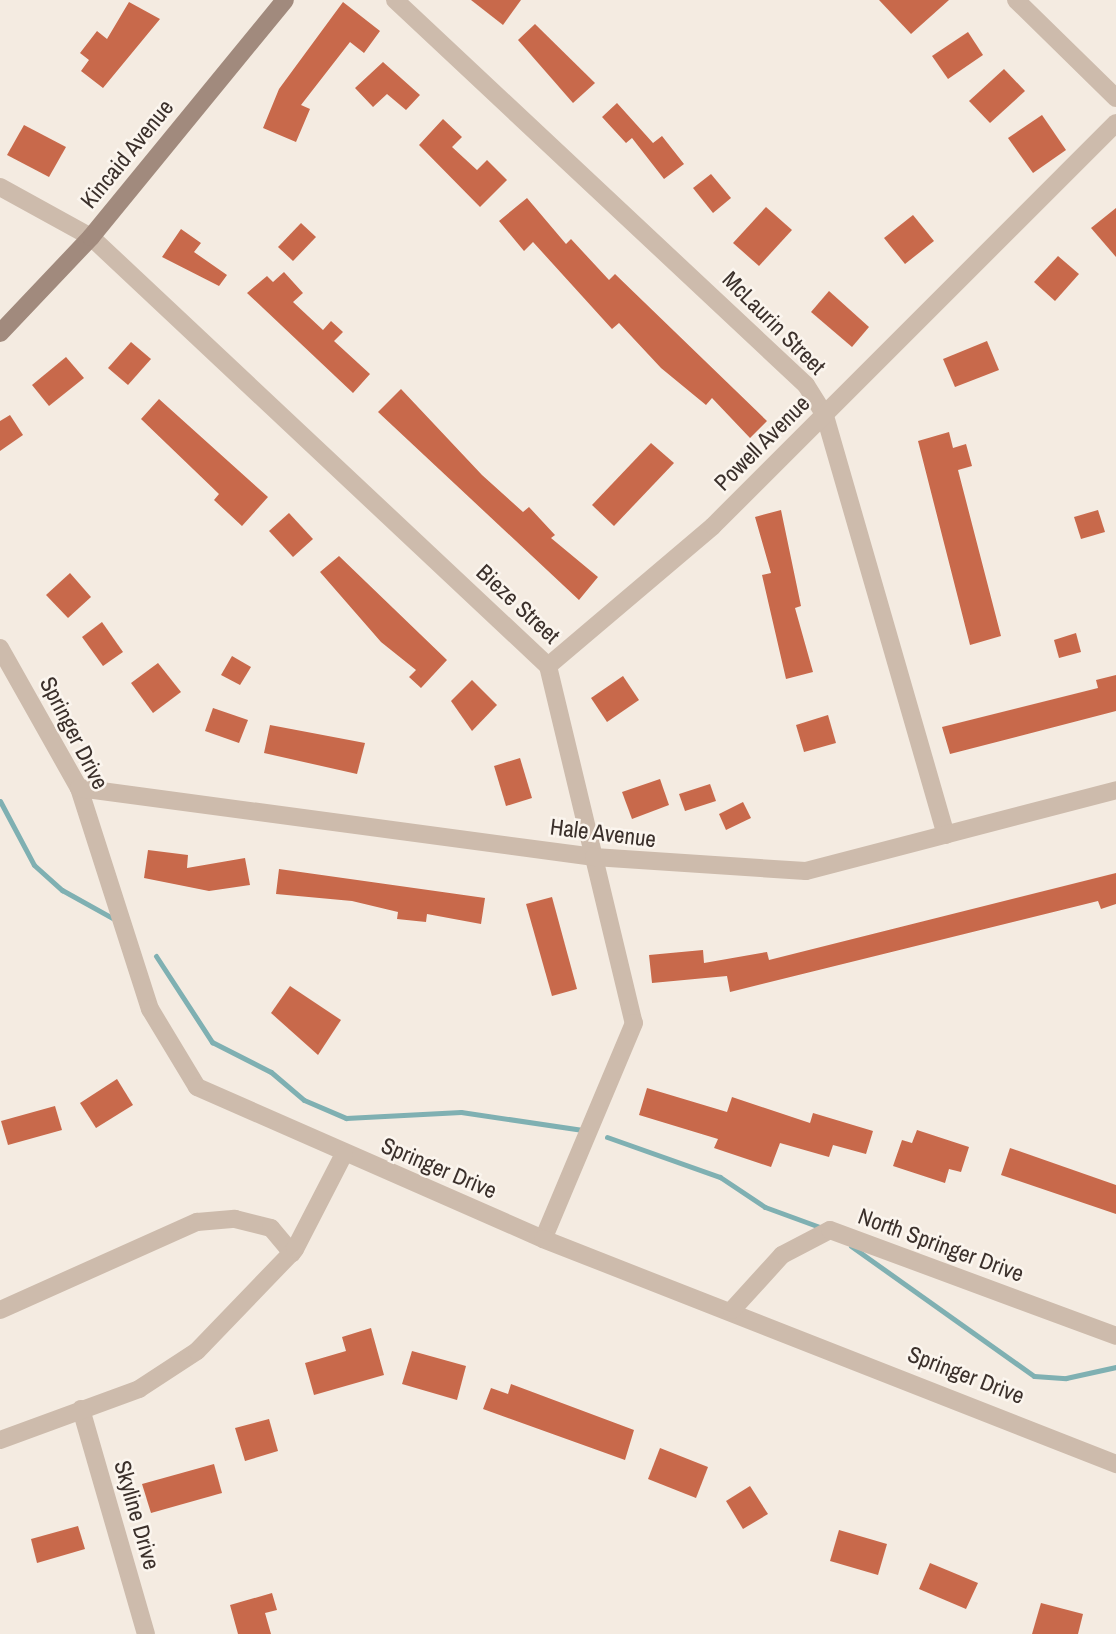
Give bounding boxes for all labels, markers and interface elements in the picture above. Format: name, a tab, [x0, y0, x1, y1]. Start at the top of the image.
street label: Kincaid Avenue	[74, 94, 180, 214]
street label: McLaurin Street	[717, 266, 831, 380]
street label: Powell Avenue	[708, 389, 816, 497]
street label: Bieze Street	[471, 559, 565, 649]
street label: Springer Drive	[34, 672, 114, 794]
street label: Hale Avenue	[548, 813, 658, 853]
street label: Springer Drive	[377, 1131, 501, 1205]
street label: North Springer Drive	[855, 1202, 1027, 1288]
street label: Springer Drive	[904, 1340, 1028, 1410]
street label: Skyline Drive	[108, 1457, 166, 1573]

